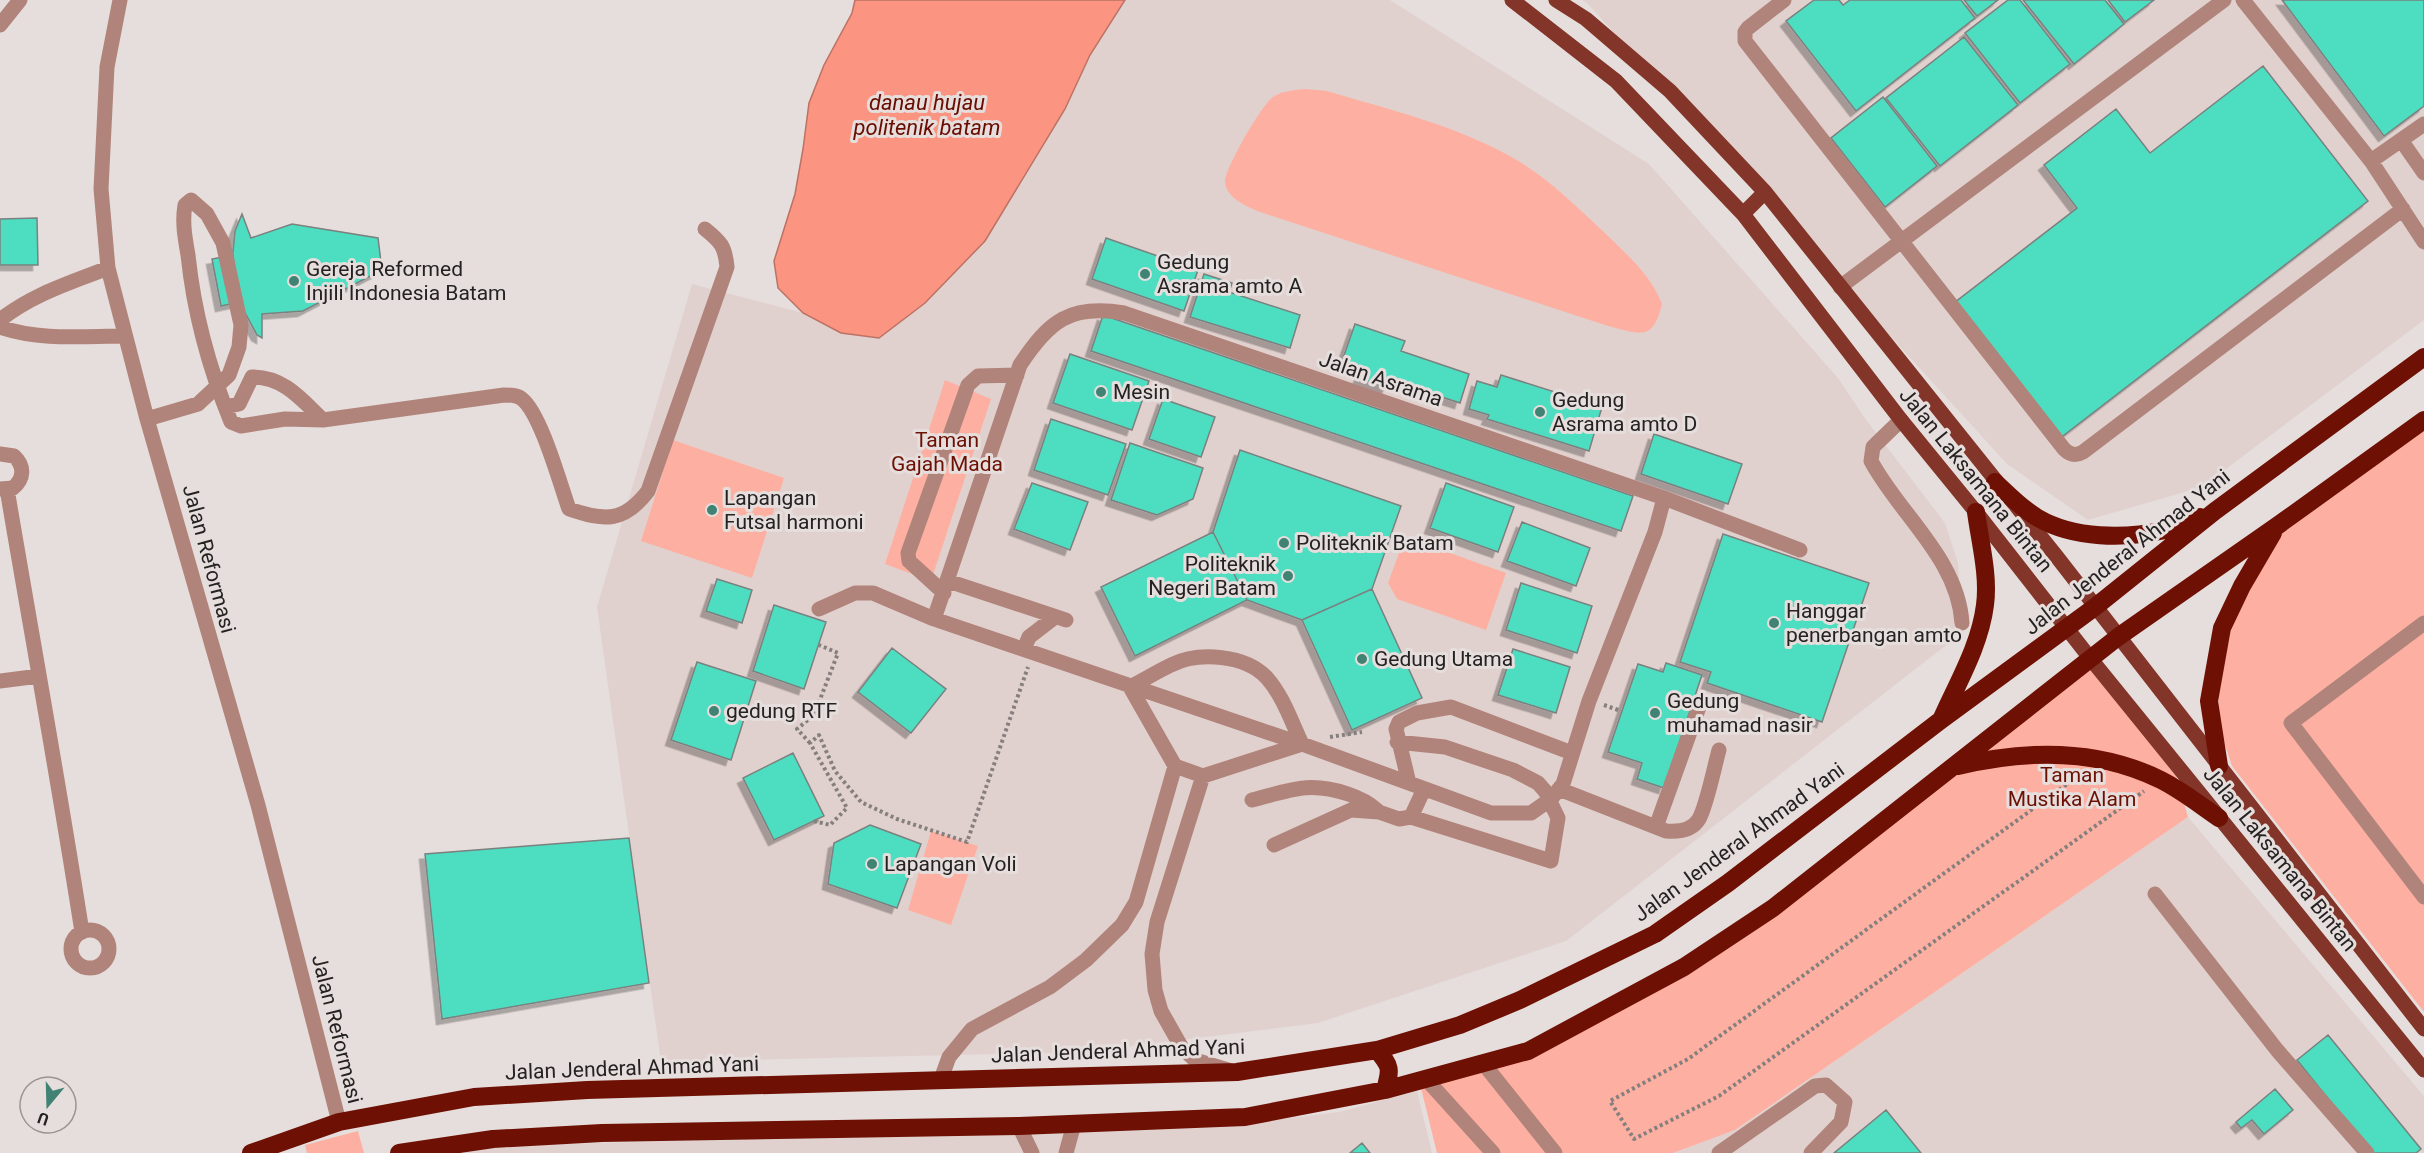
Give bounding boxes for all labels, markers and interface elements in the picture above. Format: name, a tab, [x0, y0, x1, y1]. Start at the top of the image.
water label: danau hujau politenik batam	[853, 90, 1000, 140]
place label: Gedung Asrama amto A	[1157, 250, 1302, 298]
place label: Gereja Reformed Injili Indonesia Batam	[306, 257, 507, 305]
marker: Gedung Asrama amto A	[1138, 267, 1152, 281]
marker: Gereja Reformed Injili Indonesia Batam	[287, 274, 301, 288]
street label: Jalan Asrama	[1316, 347, 1446, 411]
place label: Mesin	[1113, 380, 1170, 404]
street label: Jalan Laksamana Bintan	[1894, 383, 2058, 577]
marker: Mesin	[1094, 385, 1108, 399]
place label: Gedung Asrama amto D	[1552, 388, 1697, 436]
marker: Gedung Asrama amto D	[1533, 405, 1547, 419]
park label: Taman Gajah Mada	[891, 428, 1003, 476]
street label: Jalan Jenderal Ahmad Yani	[2019, 464, 2235, 640]
street label: Jalan Reformasi	[178, 482, 240, 636]
place label: Lapangan Futsal harmoni	[724, 486, 864, 534]
marker: Lapangan Futsal harmoni	[705, 503, 719, 517]
place label: Politeknik Batam	[1296, 531, 1454, 555]
marker: Politeknik Batam	[1277, 536, 1291, 550]
place label: Politeknik Negeri Batam	[1148, 552, 1276, 600]
marker: Politeknik Negeri Batam	[1281, 569, 1295, 583]
place label: Hanggar penerbangan amto	[1786, 599, 1962, 647]
marker: Hanggar penerbangan amto	[1767, 616, 1781, 630]
place label: Gedung Utama	[1374, 647, 1513, 671]
marker: Gedung Utama	[1355, 652, 1369, 666]
place label: Gedung muhamad nasir	[1667, 689, 1813, 737]
place label: gedung RTF	[726, 699, 837, 723]
marker: gedung RTF	[707, 704, 721, 718]
marker: Gedung muhamad nasir	[1648, 706, 1662, 720]
street label: Jalan Jenderal Ahmad Yani	[1629, 758, 1849, 926]
street label: Jalan Laksamana Bintan	[2198, 762, 2362, 956]
park label: Taman Mustika Alam	[2008, 763, 2136, 811]
place label: Lapangan Voli	[884, 852, 1017, 876]
marker: Lapangan Voli	[865, 857, 879, 871]
street label: Jalan Reformasi	[307, 952, 367, 1106]
street label: Jalan Jenderal Ahmad Yani	[991, 1035, 1245, 1067]
street label: Jalan Jenderal Ahmad Yani	[505, 1052, 759, 1084]
north arrow	[18, 1075, 78, 1135]
text: U	[35, 1108, 51, 1129]

